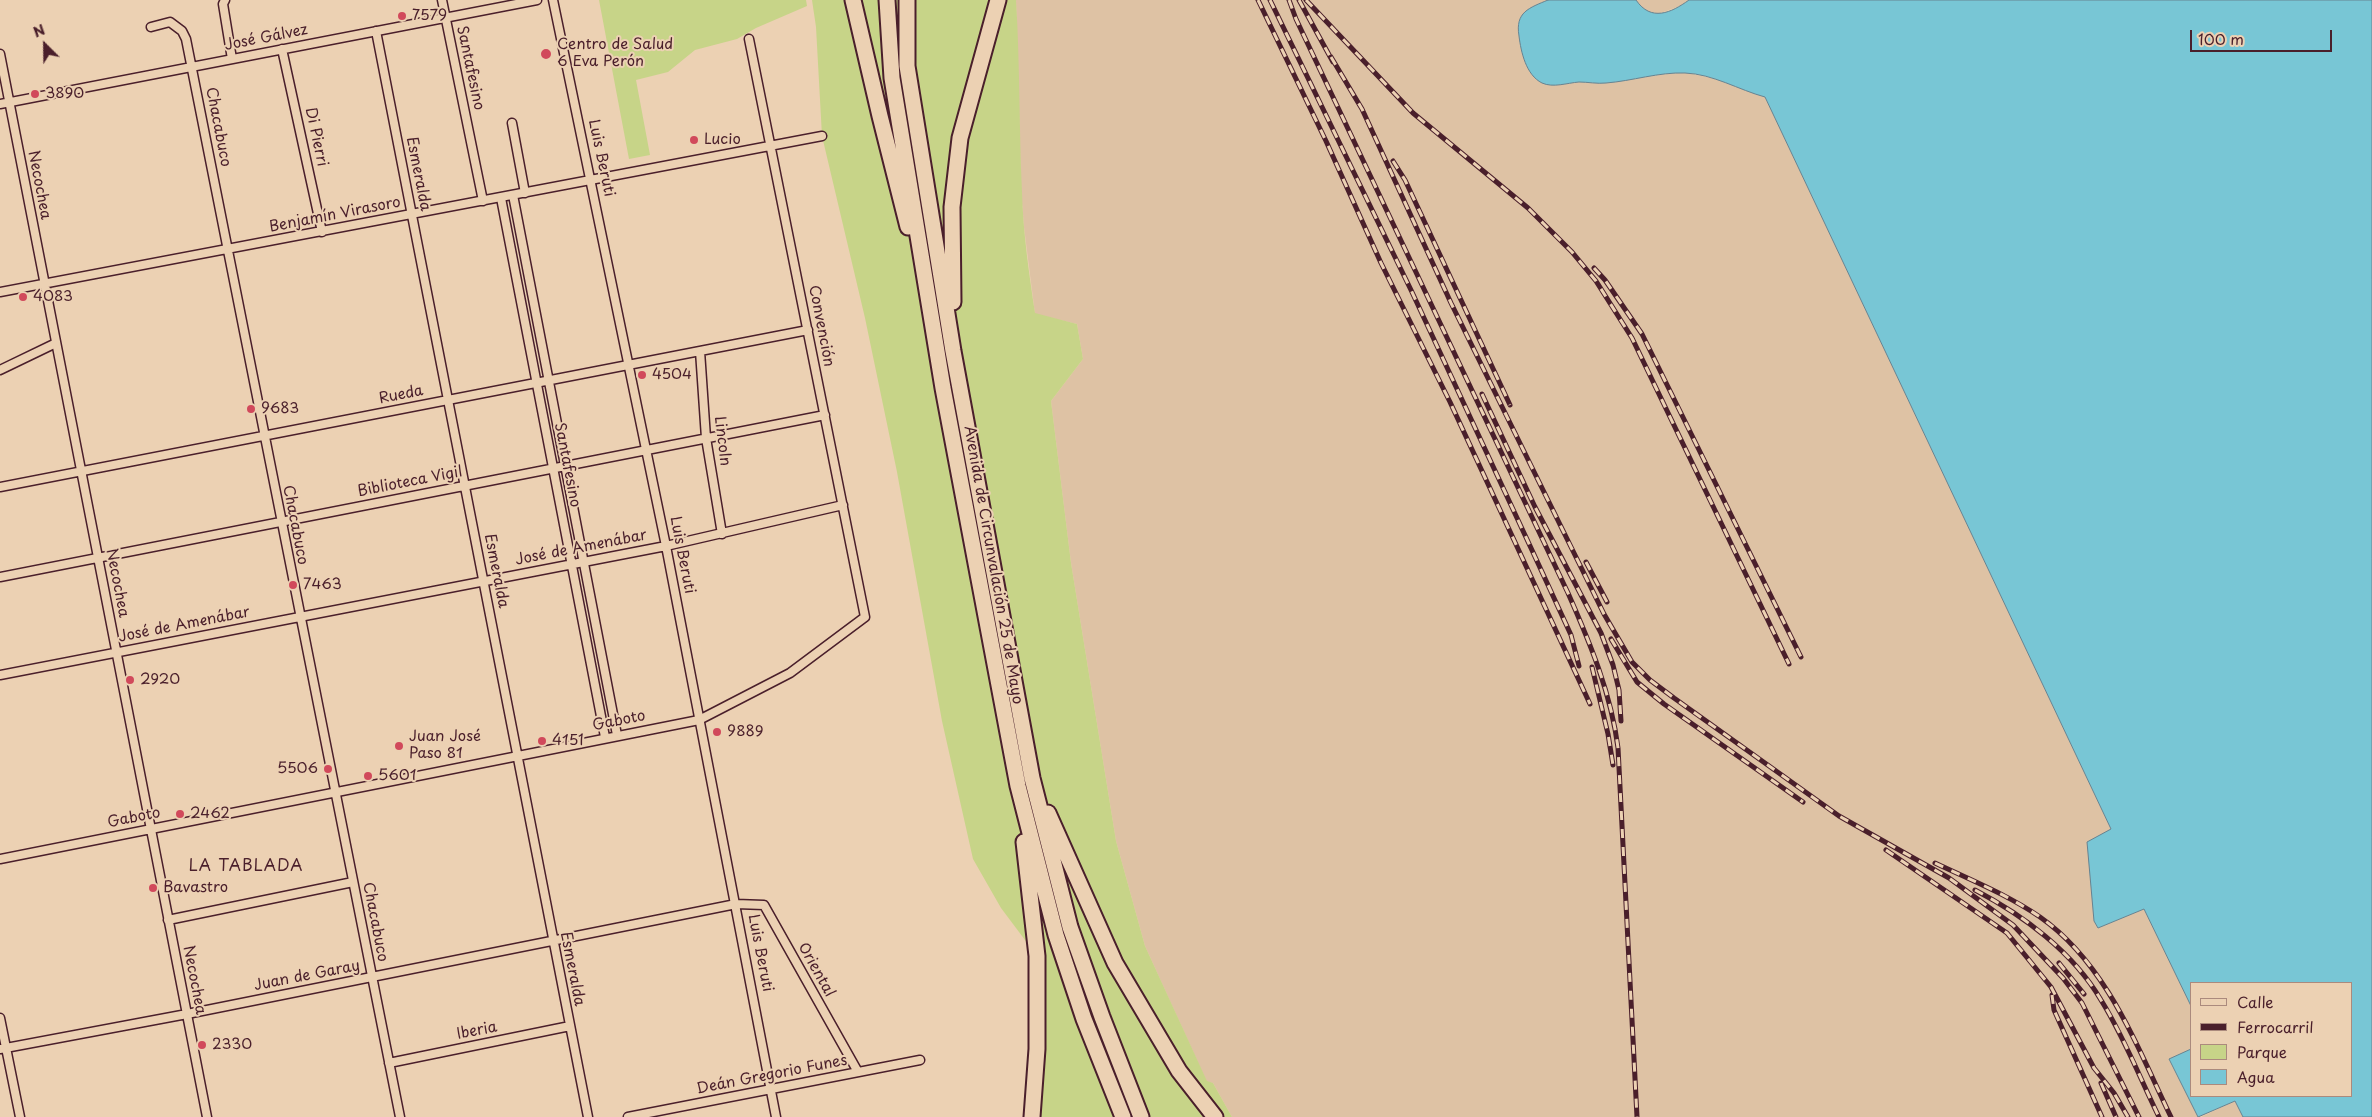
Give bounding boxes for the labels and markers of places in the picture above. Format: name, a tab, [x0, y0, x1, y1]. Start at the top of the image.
place label: 7579	[412, 7, 447, 25]
marker: 7579	[396, 10, 408, 22]
place label: Centro de Salud 6 Eva Perón	[557, 36, 673, 71]
marker: Centro de Salud 6 Eva Perón	[539, 47, 553, 61]
place label: 3890	[45, 85, 84, 103]
marker: 3890	[29, 88, 41, 100]
place label: Lucio	[704, 131, 741, 149]
marker: Lucio	[688, 134, 700, 146]
place label: 4083	[33, 288, 73, 306]
marker: 4083	[17, 291, 29, 303]
place label: 4504	[652, 366, 692, 384]
marker: 4504	[636, 369, 648, 381]
place label: 9683	[261, 400, 299, 418]
marker: 9683	[245, 403, 257, 415]
place label: 7463	[303, 576, 342, 594]
marker: 7463	[287, 579, 299, 591]
place label: 2920	[140, 671, 180, 689]
marker: 2920	[124, 674, 136, 686]
place label: 9889	[727, 723, 763, 741]
marker: 9889	[711, 726, 723, 738]
place label: Juan José Paso 81	[409, 728, 481, 763]
place label: 4151	[552, 732, 584, 750]
marker: 4151	[536, 735, 548, 747]
marker: Juan José Paso 81	[393, 740, 405, 752]
place label: 5506	[277, 760, 318, 778]
marker: 5506	[322, 763, 334, 775]
place label: 5601	[378, 767, 416, 785]
marker: 5601	[362, 770, 374, 782]
place label: 2462	[190, 805, 230, 823]
marker: 2462	[174, 808, 186, 820]
place label: Bavastro	[163, 879, 228, 897]
marker: Bavastro	[147, 882, 159, 894]
place label: 2330	[212, 1036, 252, 1054]
marker: 2330	[196, 1039, 208, 1051]

